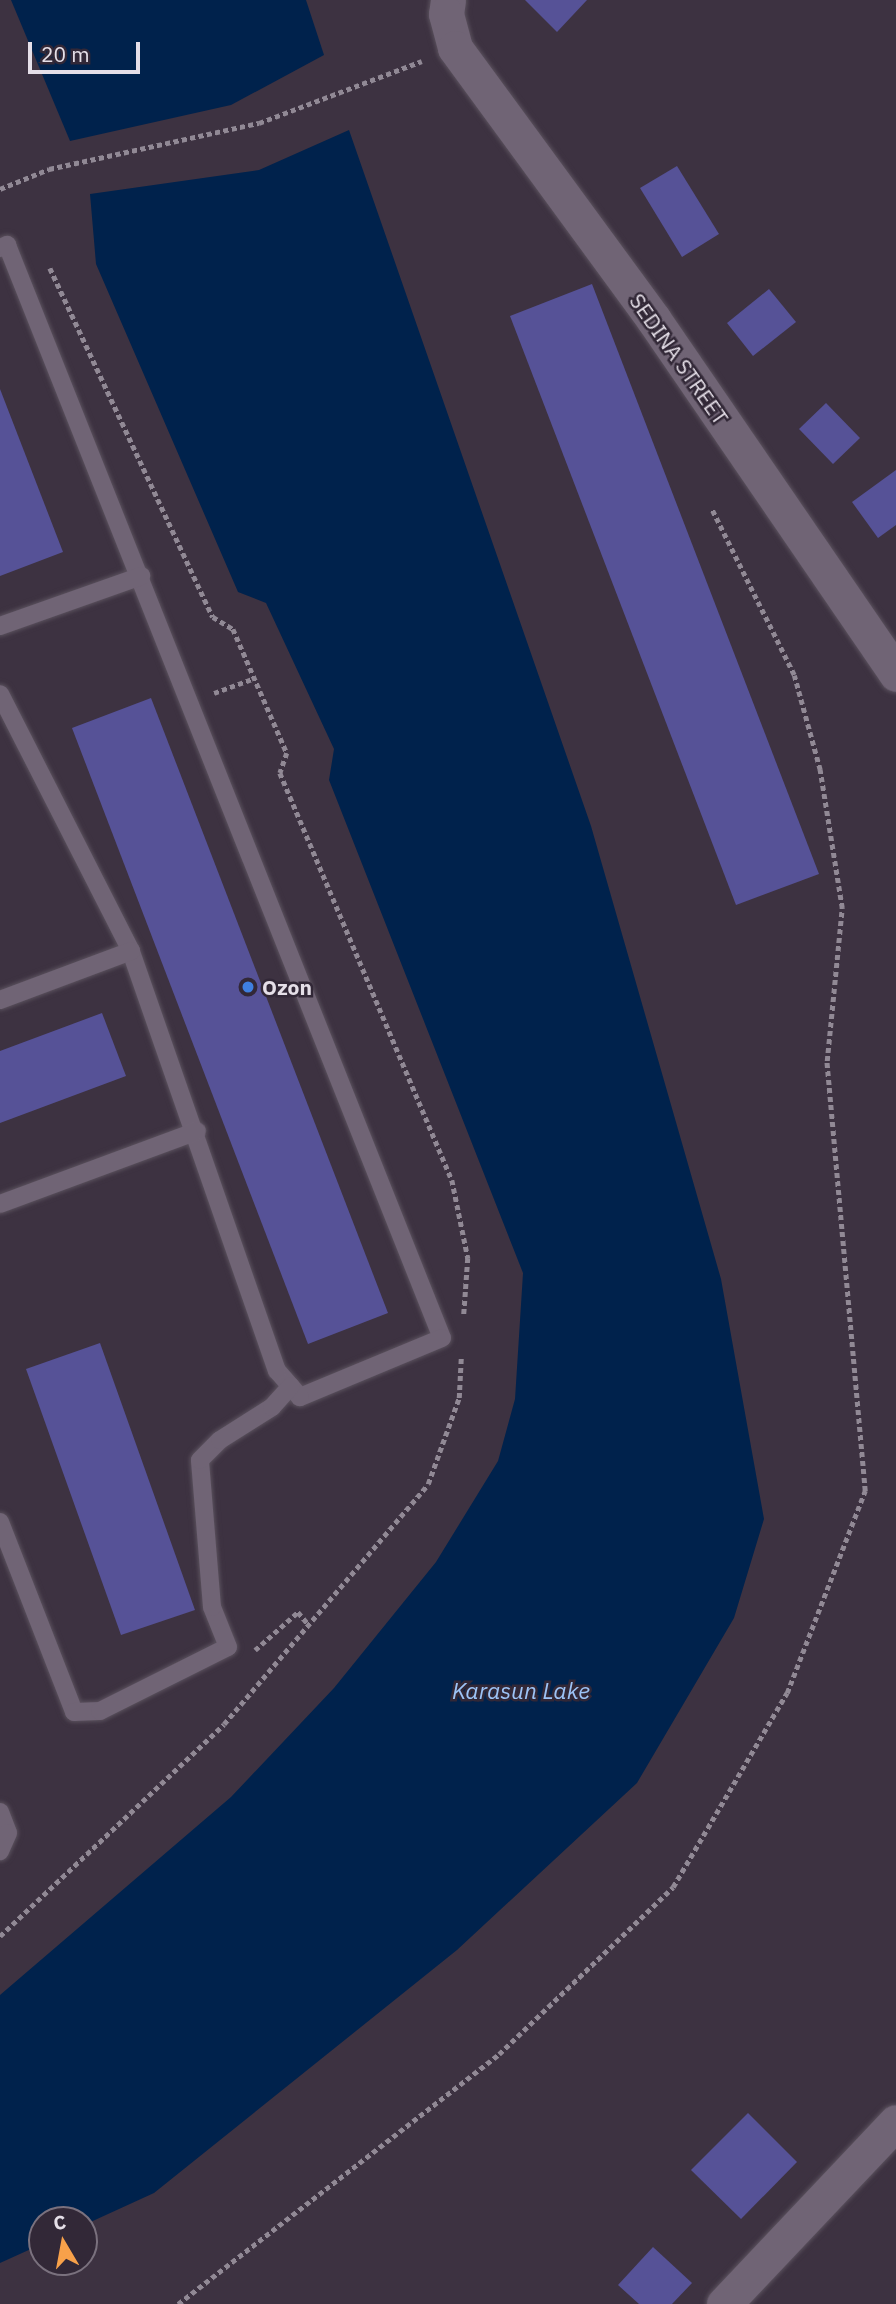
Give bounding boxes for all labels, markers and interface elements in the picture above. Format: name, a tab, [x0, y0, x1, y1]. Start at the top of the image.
scale bar	[32, 28, 144, 72]
text: 20 m	[41, 40, 90, 68]
street label: SEDINA STREET	[624, 289, 734, 429]
place label: Ozon	[262, 974, 312, 1000]
marker: Ozon	[240, 979, 256, 995]
water label: Karasun Lake	[452, 1676, 590, 1704]
north arrow	[28, 2206, 98, 2276]
text: С	[52, 2209, 68, 2235]

